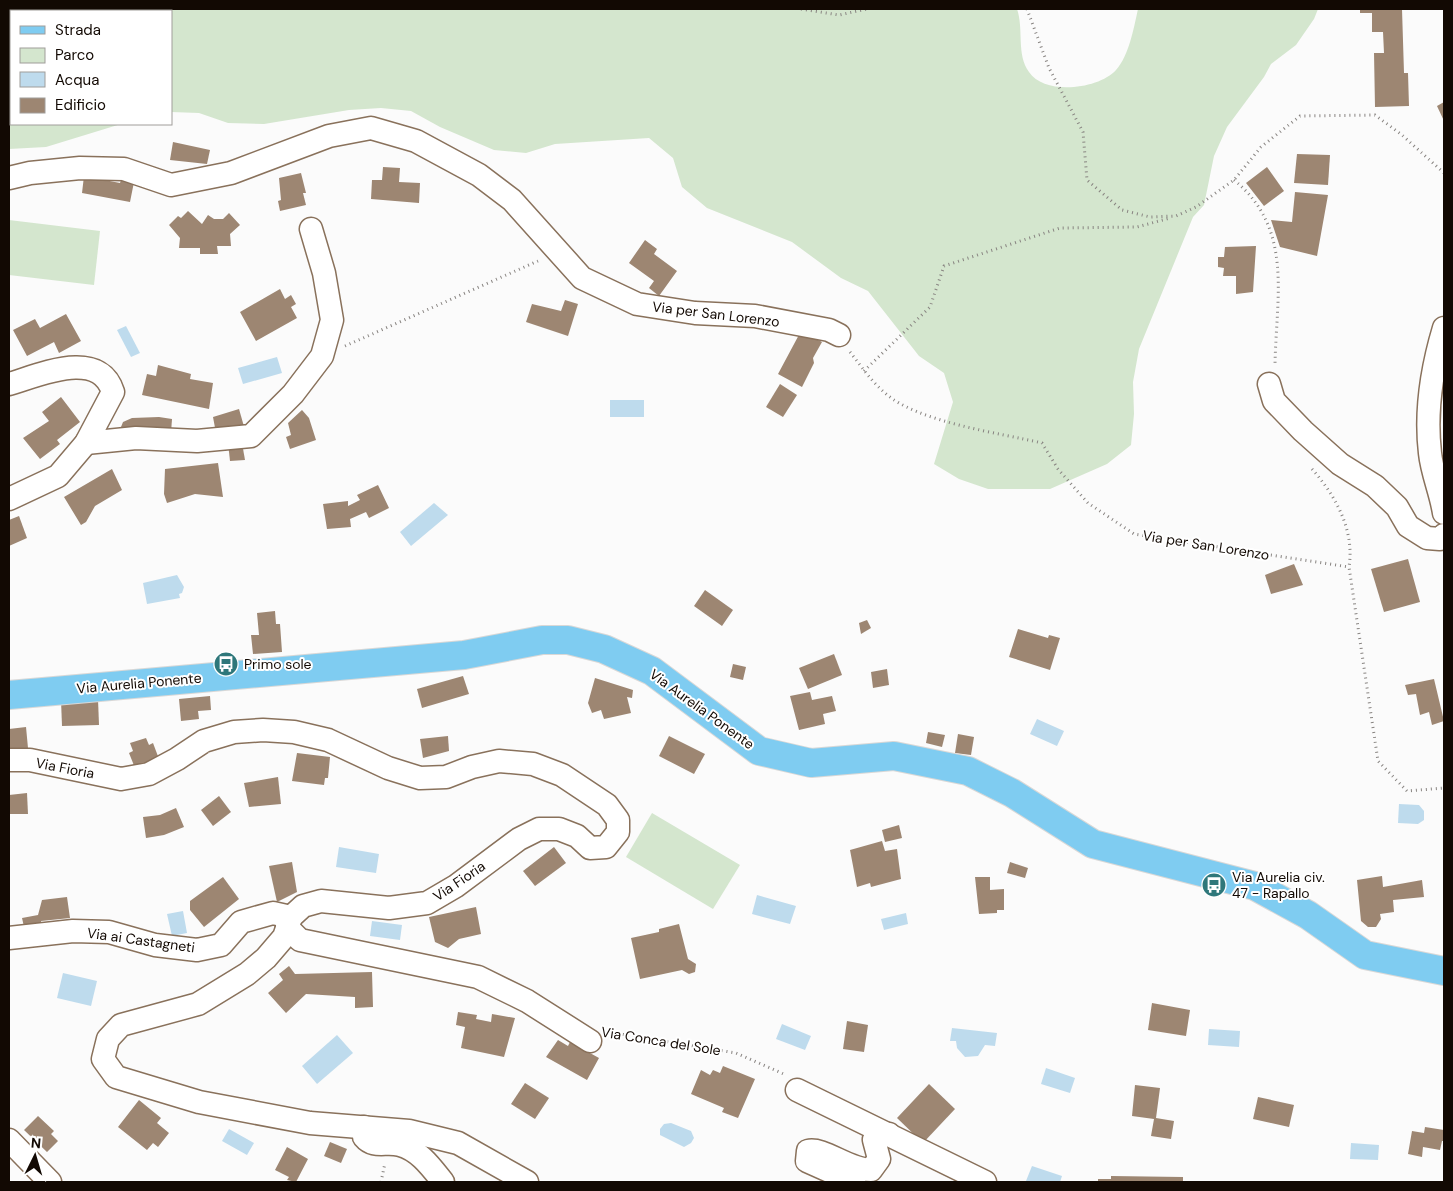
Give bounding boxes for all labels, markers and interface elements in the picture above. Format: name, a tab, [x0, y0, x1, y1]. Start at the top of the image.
legend	[10, 10, 172, 125]
text: Strada	[55, 20, 101, 40]
text: Parco	[55, 45, 94, 65]
text: Acqua	[55, 70, 99, 90]
text: Edificio	[55, 95, 106, 115]
street label: Via per San Lorenzo	[651, 297, 781, 331]
street label: Via per San Lorenzo	[1141, 526, 1271, 564]
bus stop icon: Primo sole	[213, 651, 239, 677]
place label: Primo sole	[244, 655, 312, 673]
street label: Via Aurelia Ponente	[646, 665, 758, 753]
street label: Via Aurelia Ponente	[76, 669, 202, 697]
street label: Via Fioria	[34, 754, 96, 782]
street label: Via Fioria	[429, 857, 489, 905]
place label: Via Aurelia civ. 47 - Rapallo	[1232, 868, 1325, 902]
bus stop icon: Via Aurelia civ. 47 - Rapallo	[1201, 872, 1227, 898]
street label: Via ai Castagneti	[86, 924, 196, 956]
street label: Via Conca del Sole	[600, 1023, 722, 1059]
north arrow	[10, 1131, 60, 1181]
text: N	[30, 1134, 42, 1152]

